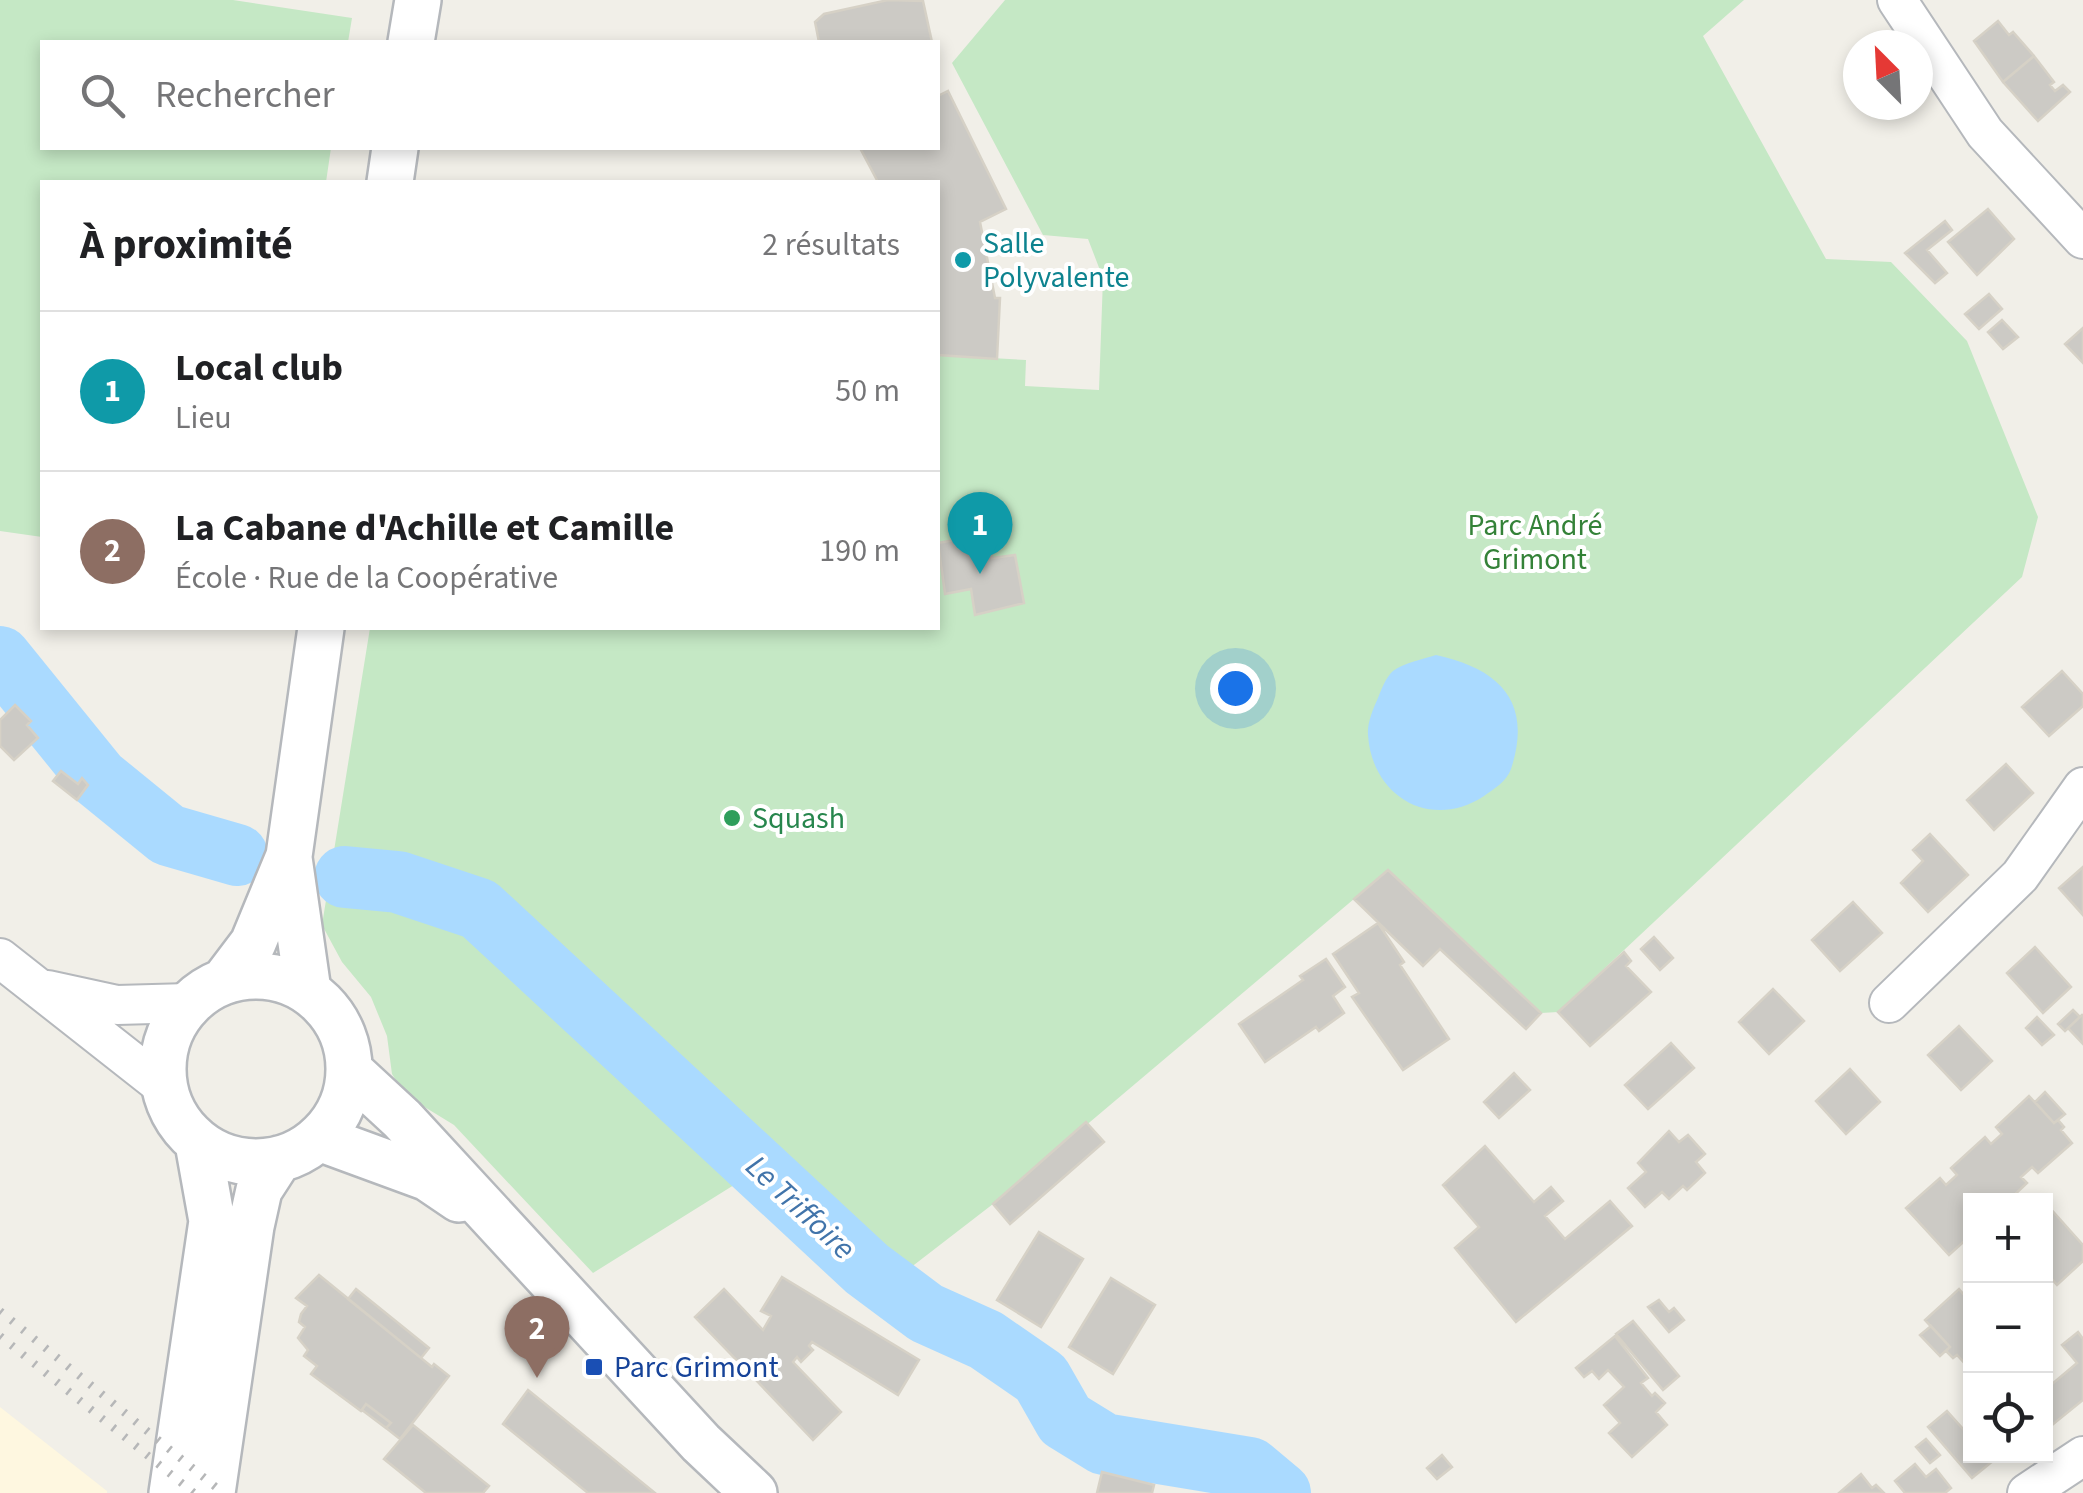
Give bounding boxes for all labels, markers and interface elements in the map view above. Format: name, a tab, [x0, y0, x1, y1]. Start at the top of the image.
north arrow	[1843, 30, 1933, 120]
search box	[40, 40, 940, 150]
icon: search	[75, 68, 130, 123]
text: Rechercher	[155, 68, 335, 122]
text: À proximité	[80, 215, 293, 275]
text: 2 résultats	[762, 222, 900, 268]
place label: Salle Polyvalente	[983, 222, 1129, 299]
marker: Salle Polyvalente	[952, 249, 974, 271]
text: Local club	[175, 341, 343, 395]
text: 1	[104, 368, 121, 414]
text: 50 m	[835, 368, 900, 414]
text: Lieu	[175, 395, 232, 441]
pin: 1	[948, 492, 1012, 574]
text: La Cabane d'Achille et Camille	[175, 501, 674, 555]
park label: Parc André Grimont	[1468, 504, 1602, 581]
text: 2	[104, 528, 121, 574]
text: 190 m	[819, 528, 900, 574]
text: École · Rue de la Coopérative	[175, 555, 558, 601]
your location	[1210, 663, 1261, 714]
place label: Squash	[752, 797, 845, 840]
marker: Squash	[721, 807, 743, 829]
water label: Le Triffoire	[735, 1145, 866, 1271]
map controls	[1963, 1193, 2053, 1463]
button: +	[1963, 1193, 2053, 1283]
button: −	[1963, 1283, 2053, 1373]
pin: 2	[504, 1296, 570, 1378]
place label: Parc Grimont	[614, 1346, 779, 1389]
marker: Parc Grimont	[583, 1356, 605, 1378]
button: locate	[1963, 1373, 2053, 1463]

